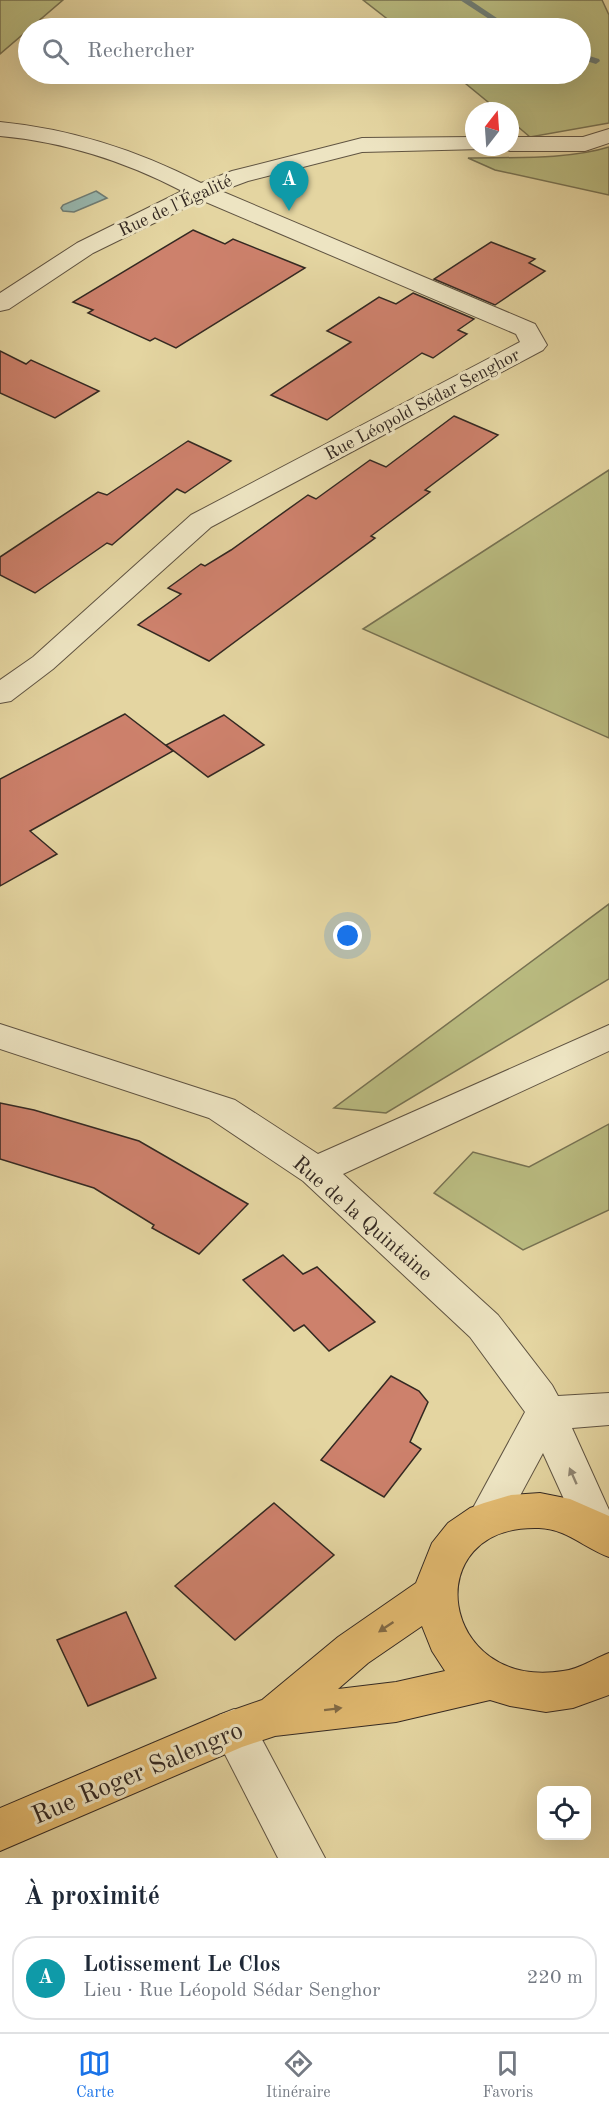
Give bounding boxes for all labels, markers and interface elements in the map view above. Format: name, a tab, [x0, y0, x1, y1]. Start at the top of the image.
search box	[18, 18, 591, 84]
icon: search	[39, 35, 72, 68]
text: Rechercher	[87, 40, 194, 62]
north arrow	[465, 102, 519, 156]
pin: A	[270, 162, 308, 211]
street label: Rue de l'Égalité	[114, 168, 235, 240]
street label: Rue Léopold Sédar Senghor	[322, 346, 523, 464]
your location	[333, 921, 362, 950]
street label: Rue de la Quintaine	[288, 1153, 436, 1285]
one-way arrow	[568, 1466, 578, 1484]
one-way arrow	[378, 1621, 394, 1632]
one-way arrow	[324, 1705, 343, 1714]
street label: Rue Roger Salengro	[28, 1718, 247, 1830]
map controls	[537, 1786, 591, 1840]
button: locate	[537, 1786, 591, 1840]
text: À proximité	[24, 1884, 160, 1910]
text: Lotissement Le Clos	[83, 1954, 280, 1976]
text: A	[38, 1968, 53, 1988]
text: 220 m	[527, 1968, 583, 1988]
text: Lieu · Rue Léopold Sédar Senghor	[83, 1981, 380, 2001]
tab: Carte	[76, 2047, 114, 2103]
tab: Itinéraire	[266, 2047, 331, 2103]
tab: Favoris	[482, 2047, 533, 2103]

